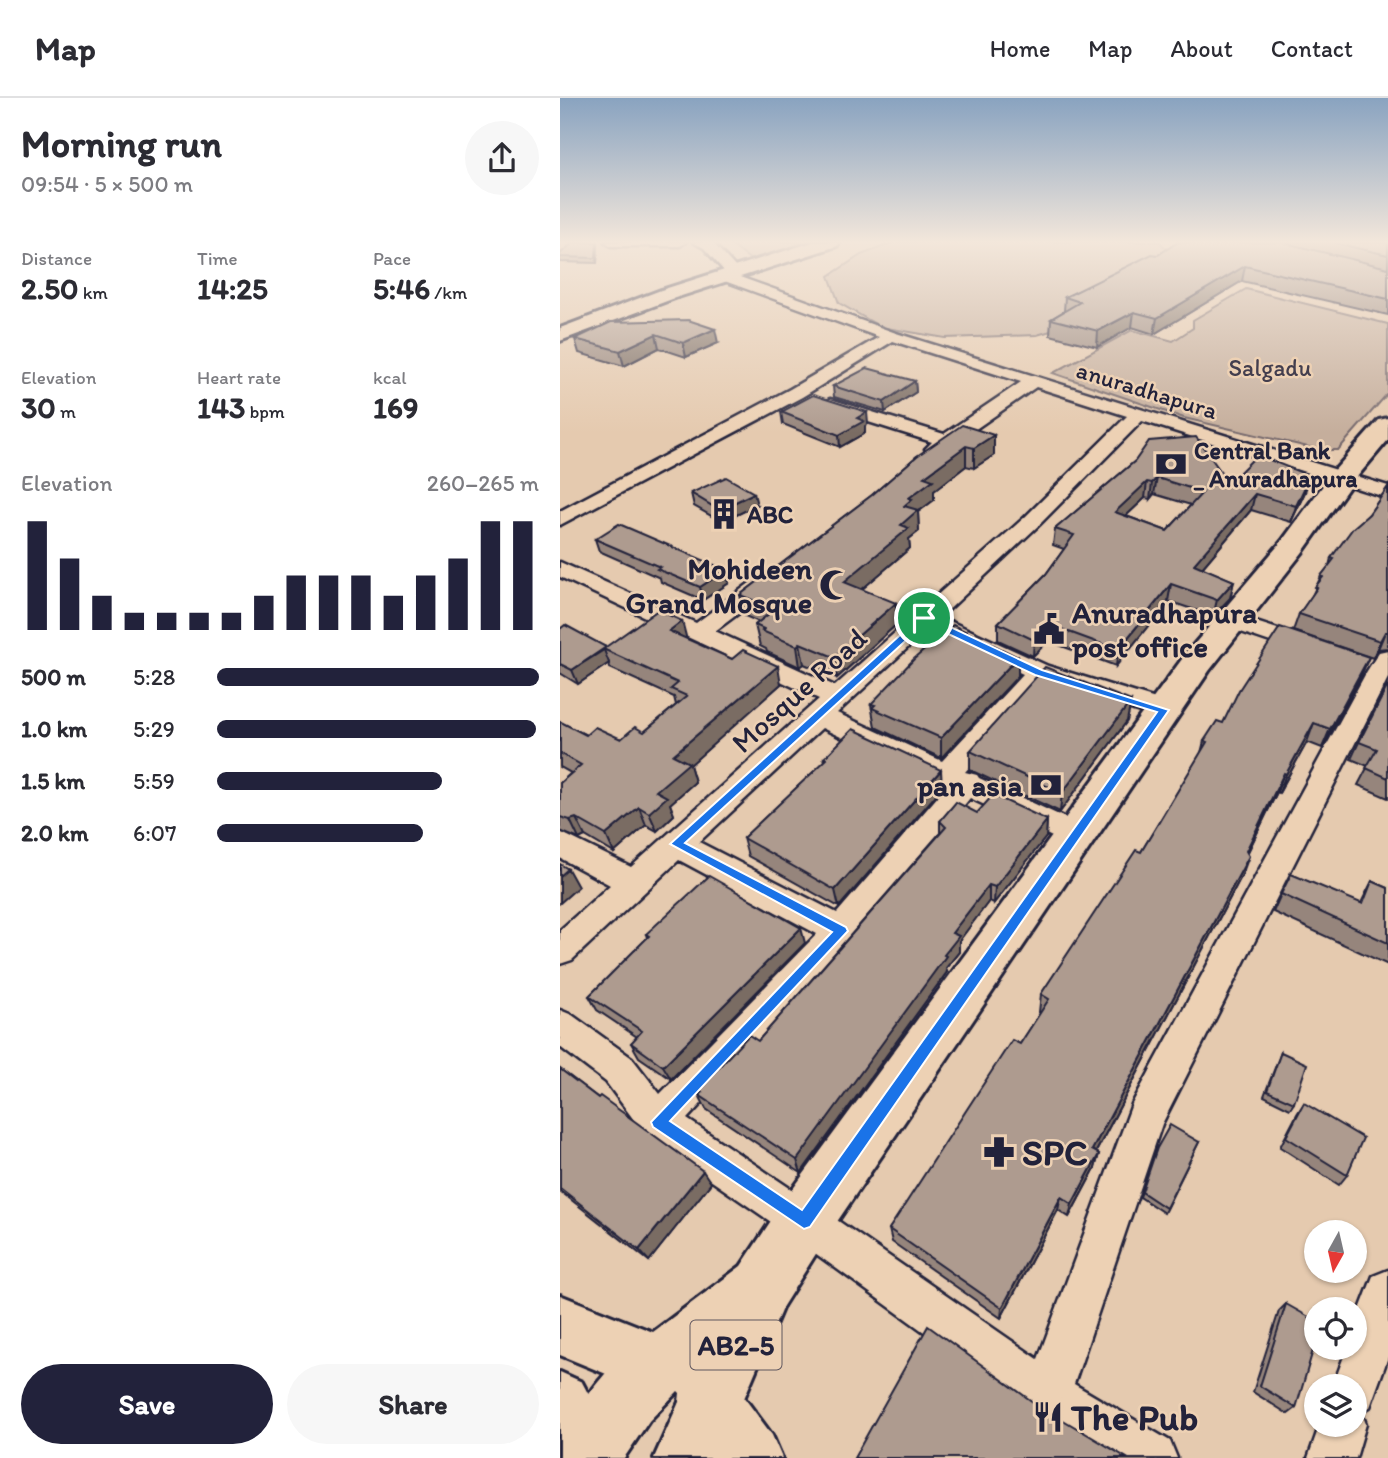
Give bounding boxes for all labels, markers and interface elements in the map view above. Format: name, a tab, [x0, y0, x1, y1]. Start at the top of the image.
text: Map	[35, 29, 96, 68]
text: Home	[990, 34, 1050, 63]
text: Map	[1088, 34, 1132, 63]
text: About	[1170, 34, 1233, 63]
text: Contact	[1271, 34, 1353, 63]
text: Morning run	[21, 121, 222, 167]
button: share	[465, 121, 539, 195]
text: 09:54 · 5 × 500 m	[21, 170, 193, 198]
text: Distance	[21, 247, 92, 270]
text: Time	[197, 247, 238, 270]
text: Pace	[373, 247, 411, 270]
text: 2.50	[21, 270, 78, 307]
text: 14:25	[197, 270, 268, 307]
text: 5:46	[373, 270, 430, 307]
text: km	[78, 281, 108, 304]
text: /km	[430, 281, 467, 304]
park label: Salgadu	[1228, 353, 1312, 382]
street label: anuradhapura	[1073, 355, 1222, 425]
text: Elevation	[21, 366, 97, 389]
text: Heart rate	[197, 366, 281, 389]
text: kcal	[373, 366, 407, 389]
text: 30	[21, 389, 56, 426]
text: 143	[197, 389, 245, 426]
text: 169	[373, 389, 418, 426]
text: m	[56, 400, 76, 423]
text: bpm	[245, 400, 285, 423]
place label: Central Bank _ Anuradhapura	[1193, 436, 1357, 494]
bank icon: Central Bank _ Anuradhapura	[1154, 447, 1188, 481]
text: Elevation	[21, 469, 112, 497]
text: 260–265 m	[427, 469, 539, 497]
building icon: ABC	[707, 497, 741, 531]
place label: ABC	[746, 500, 793, 529]
place label: Mohideen Grand Mosque	[626, 550, 812, 621]
mosque icon: Mohideen Grand Mosque	[818, 568, 852, 602]
pin	[894, 588, 954, 648]
place label: Anuradhapura post office	[1071, 594, 1257, 665]
icon: arrive	[905, 599, 943, 637]
public building icon: Anuradhapura post office	[1032, 612, 1066, 646]
street label: Mosque Road	[724, 619, 875, 761]
text: 500 m	[21, 663, 86, 691]
text: 5:28	[133, 663, 175, 691]
text: 1.0 km	[21, 715, 87, 743]
text: 5:29	[133, 715, 175, 743]
text: 1.5 km	[21, 767, 85, 795]
text: 5:59	[133, 767, 175, 795]
place label: pan asia	[916, 767, 1023, 804]
bank icon: pan asia	[1029, 768, 1063, 802]
text: 2.0 km	[21, 819, 89, 847]
text: 6:07	[133, 819, 176, 847]
place label: SPC	[1022, 1130, 1088, 1174]
pharmacy icon: SPC	[982, 1135, 1016, 1169]
north arrow	[1304, 1220, 1367, 1283]
map controls	[1304, 1220, 1367, 1437]
button: locate	[1304, 1297, 1367, 1360]
road number: AB2-5	[690, 1320, 782, 1370]
button: Save	[21, 1364, 273, 1444]
button: Share	[287, 1364, 539, 1444]
button: layers	[1304, 1374, 1367, 1437]
place label: The Pub	[1070, 1395, 1198, 1439]
restaurant icon: The Pub	[1031, 1400, 1065, 1434]

